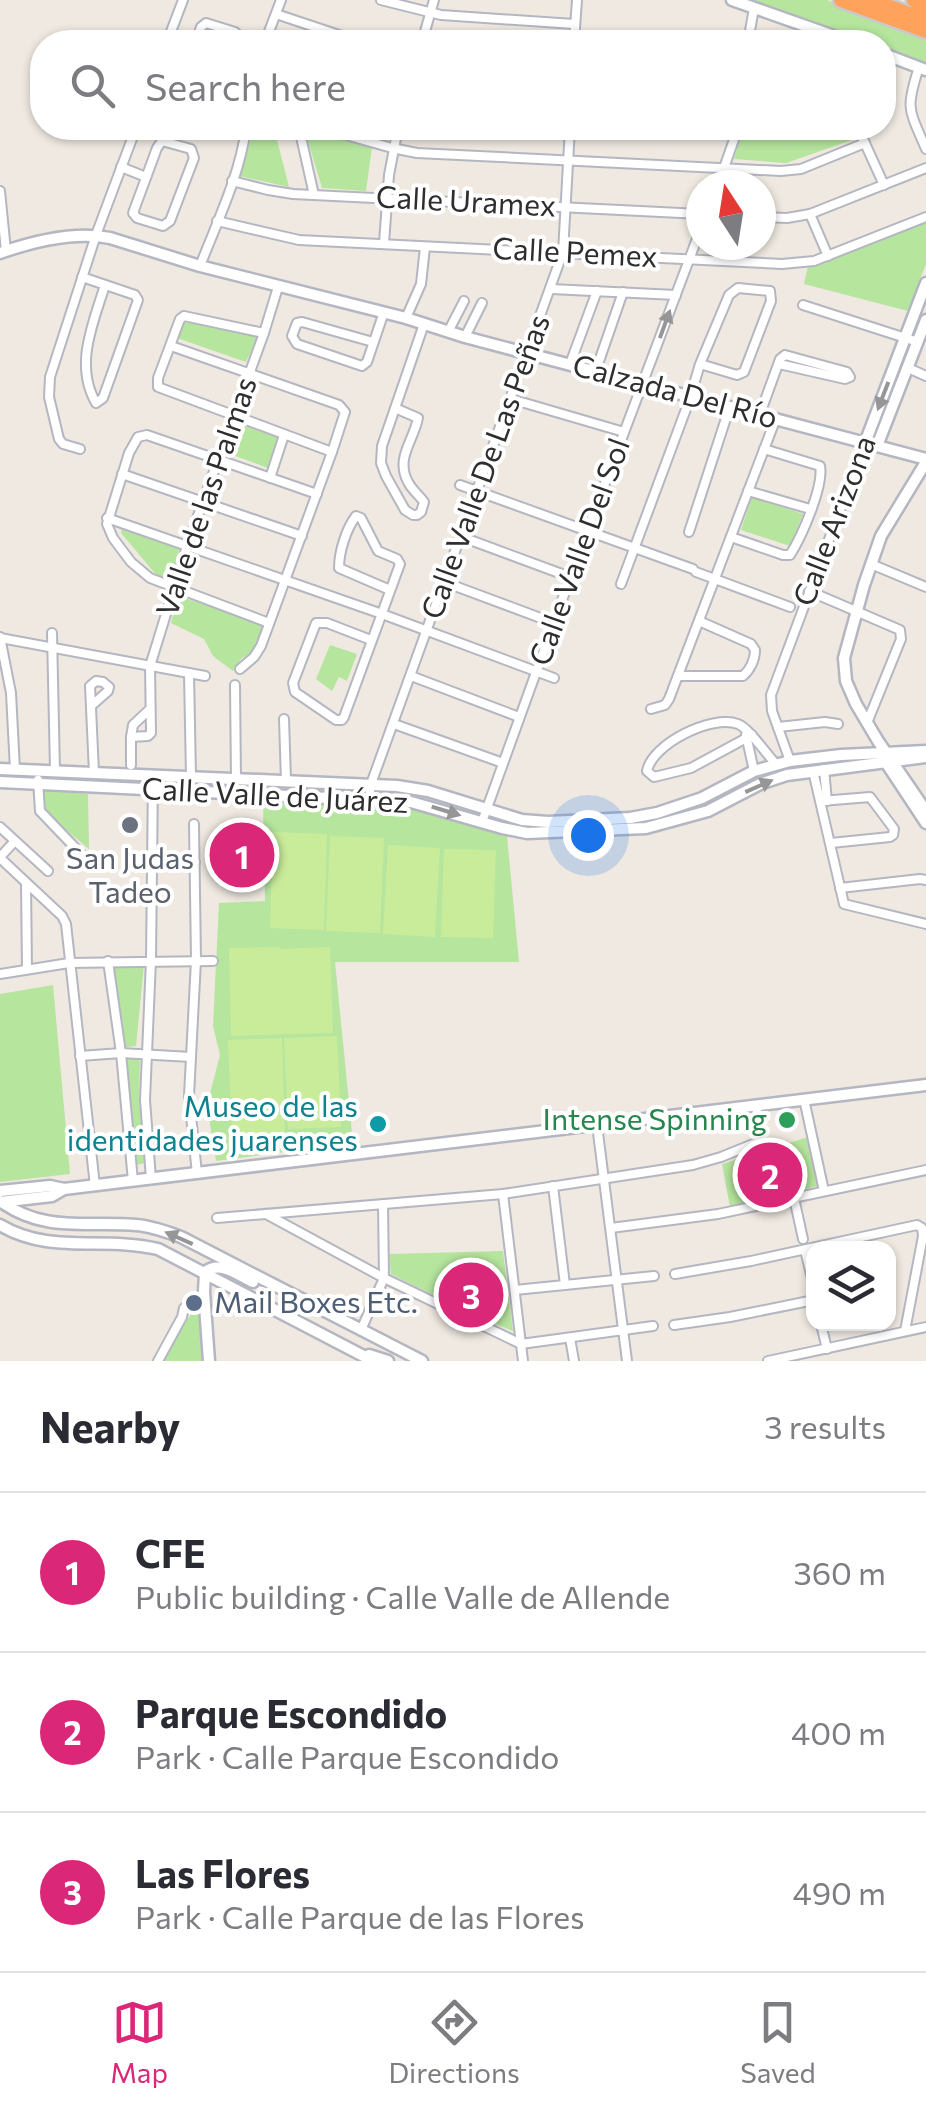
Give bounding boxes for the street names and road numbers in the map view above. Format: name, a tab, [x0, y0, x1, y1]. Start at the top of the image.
street label: Calle Uramex	[375, 176, 557, 223]
street label: Calle Pemex	[492, 228, 659, 273]
street label: Calle Valle De Las Peñas	[411, 309, 556, 623]
street label: Calzada Del Río	[569, 345, 782, 435]
street label: Valle de las Palmas	[146, 372, 263, 621]
street label: Calle Arizona	[783, 430, 882, 610]
street label: Calle Valle Del Sol	[519, 433, 636, 670]
street label: Calle Valle de Juárez	[141, 768, 409, 819]

